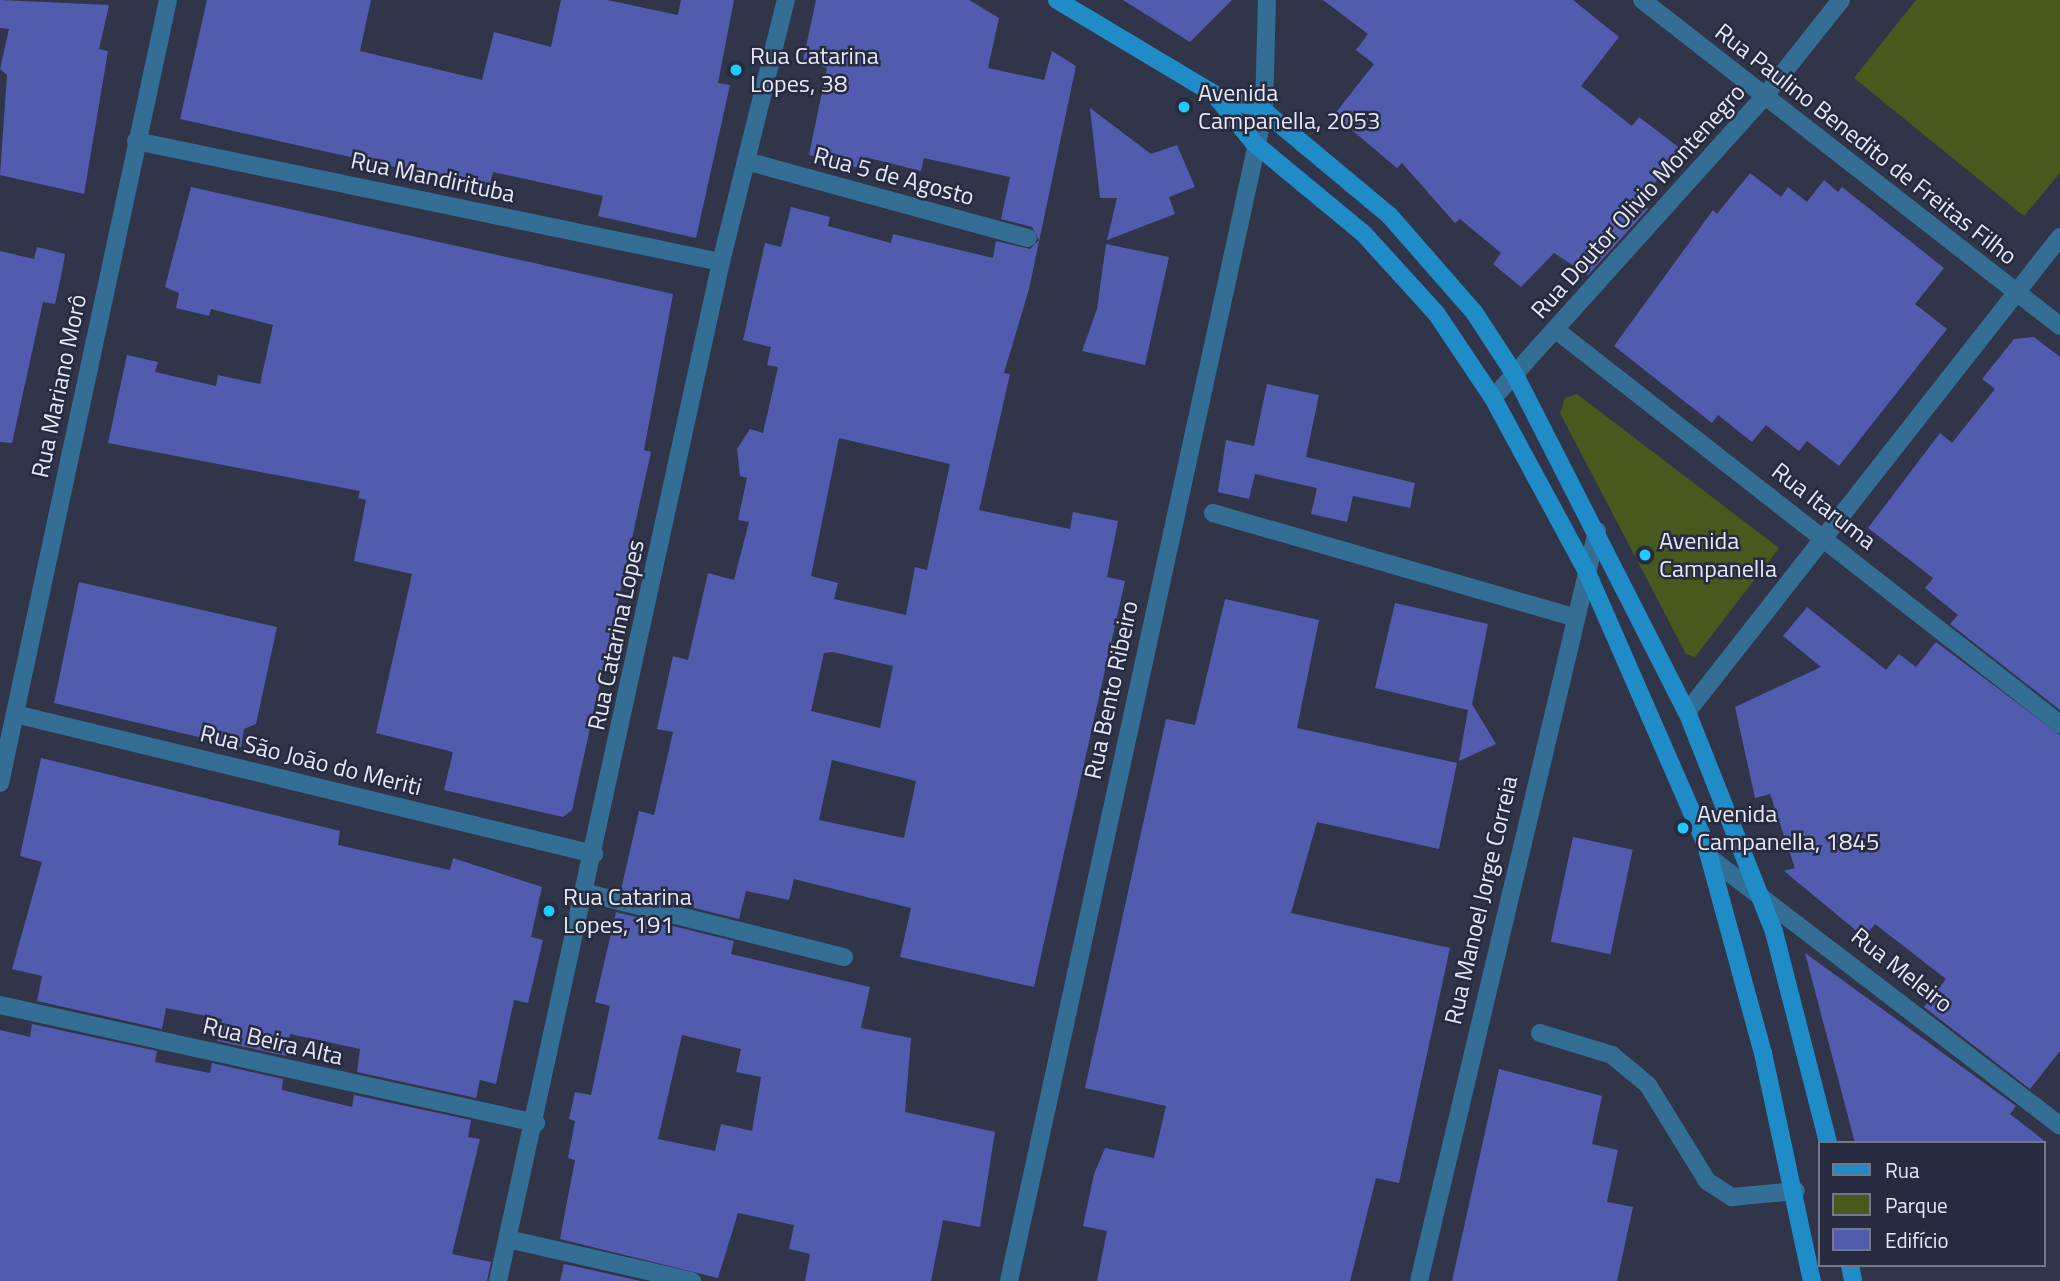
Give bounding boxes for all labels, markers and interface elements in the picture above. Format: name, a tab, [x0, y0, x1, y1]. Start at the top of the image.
street label: Rua Paulino Benedito de Freitas Filho	[1709, 17, 2023, 271]
place label: Rua Catarina Lopes, 38	[750, 42, 879, 98]
marker: Rua Catarina Lopes, 38	[728, 62, 744, 78]
street label: Rua Doutor Olivio Montenegro	[1525, 78, 1751, 324]
place label: Avenida Campanella, 2053	[1198, 79, 1380, 135]
marker: Avenida Campanella, 2053	[1176, 99, 1192, 115]
street label: Rua 5 de Agosto	[811, 141, 977, 211]
street label: Rua Mandirituba	[348, 146, 518, 208]
street label: Rua Mariano Morô	[25, 292, 93, 480]
street label: Rua Itaruma	[1766, 456, 1882, 556]
place label: Avenida Campanella	[1659, 527, 1777, 583]
street label: Rua Catarina Lopes	[582, 537, 650, 733]
marker: Avenida Campanella	[1637, 547, 1653, 563]
street label: Rua Bento Ribeiro	[1078, 598, 1144, 782]
street label: Rua São João do Meriti	[197, 719, 425, 801]
street label: Rua Manoel Jorge Correia	[1438, 773, 1524, 1027]
place label: Avenida Campanella, 1845	[1697, 800, 1879, 856]
marker: Avenida Campanella, 1845	[1675, 820, 1691, 836]
place label: Rua Catarina Lopes, 191	[563, 883, 692, 939]
marker: Rua Catarina Lopes, 191	[541, 903, 557, 919]
street label: Rua Meleiro	[1846, 922, 1958, 1018]
street label: Rua Beira Alta	[200, 1011, 346, 1071]
legend	[1818, 1141, 2046, 1267]
text: Rua	[1885, 1154, 1920, 1186]
text: Parque	[1885, 1189, 1948, 1221]
text: Edifício	[1885, 1224, 1949, 1256]

